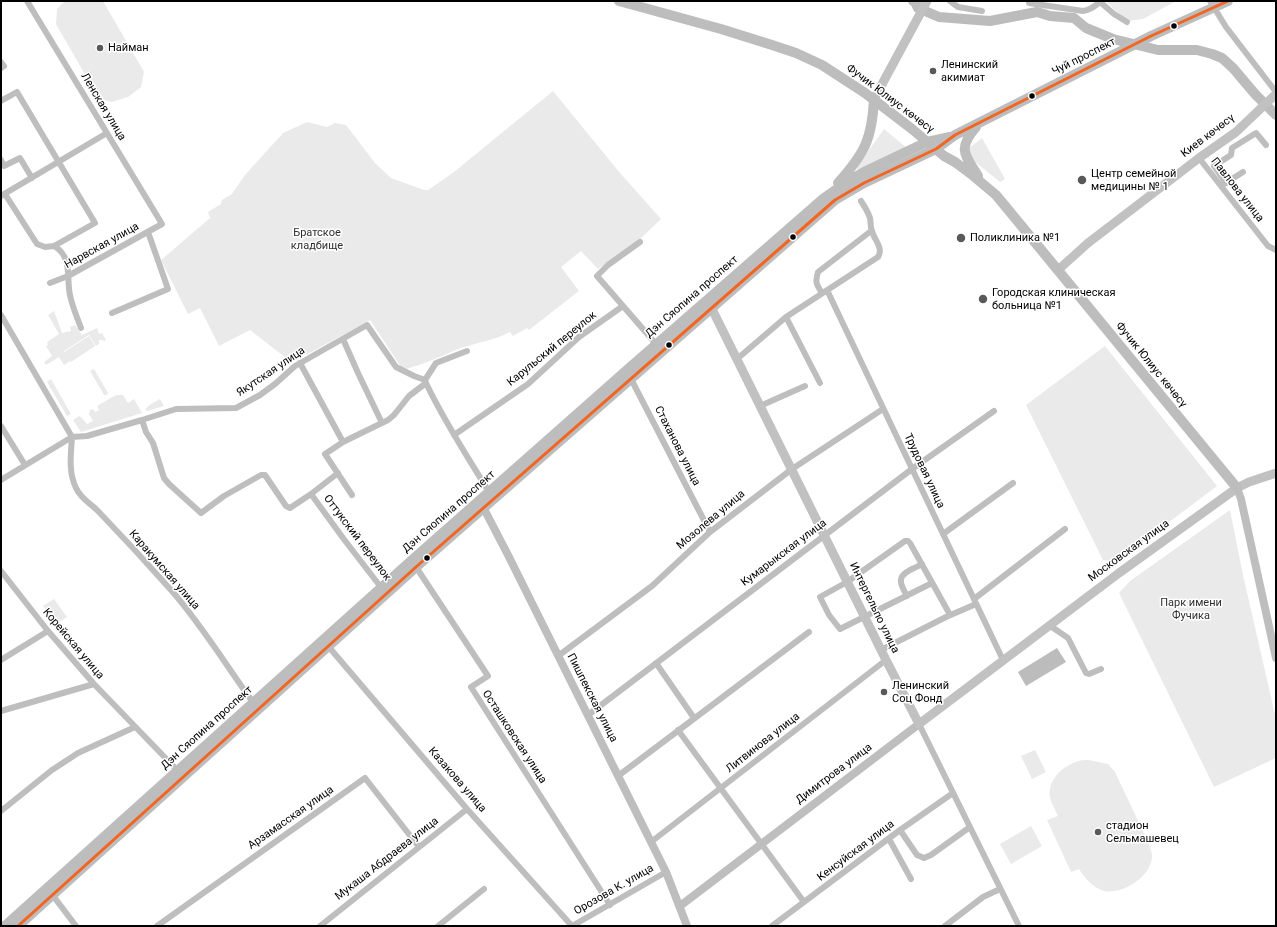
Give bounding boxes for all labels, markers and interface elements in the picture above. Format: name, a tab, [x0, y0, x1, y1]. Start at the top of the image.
unlabelled marker	[1169, 21, 1179, 31]
street label: Чуй проспект	[1050, 35, 1118, 79]
place label: Найман	[108, 41, 149, 55]
marker: Найман	[95, 43, 105, 53]
place label: Ленинский акимиат	[941, 58, 998, 84]
street label: Фучик Юлиус көчөсү	[844, 62, 936, 136]
marker: Ленинский акимиат	[928, 66, 938, 76]
street label: Ленская улица	[78, 71, 128, 143]
unlabelled marker	[1027, 91, 1037, 101]
street label: Киев көчөсү	[1179, 112, 1237, 160]
street label: Павлова улица	[1208, 155, 1266, 225]
place label: Центр семейной медицины № 1	[1091, 167, 1176, 193]
marker: Центр семейной медицины № 1	[1076, 174, 1088, 186]
street label: Нарвская улица	[63, 220, 141, 272]
park label: Братское кладбище	[291, 226, 343, 252]
place label: Поликлиника №1	[970, 231, 1060, 245]
unlabelled marker	[788, 232, 798, 242]
marker: Поликлиника №1	[955, 232, 967, 244]
street label: Дэн Сяопина проспект	[643, 253, 741, 341]
place label: Городская клиническая больница №1	[992, 286, 1115, 312]
marker: Городская клиническая больница №1	[977, 293, 989, 305]
street label: Карульский переулок	[505, 309, 599, 389]
street label: Фучик Юлиус көчөсү	[1112, 320, 1190, 410]
unlabelled marker	[664, 340, 674, 350]
street label: Якутская улица	[234, 344, 308, 400]
street label: Стаханова улица	[651, 404, 703, 488]
street label: Трудовая улица	[901, 431, 947, 511]
street label: Дэн Сяопина проспект	[400, 468, 498, 556]
street label: Мозолева улица	[674, 488, 748, 552]
street label: Оттукский переулок	[320, 492, 394, 584]
street label: Кумарыкская улица	[739, 517, 829, 589]
street label: Московская улица	[1086, 517, 1172, 585]
street label: Каракумская улица	[126, 527, 202, 613]
unlabelled marker	[422, 553, 432, 563]
street label: Интергельпо улица	[846, 560, 902, 656]
park label: Парк имени Фучика	[1160, 596, 1222, 622]
street label: Корейская улица	[40, 606, 106, 682]
street label: Пишпекская улица	[564, 651, 620, 745]
place label: Ленинский Соц Фонд	[892, 679, 949, 705]
street label: Дэн Сяопина проспект	[159, 683, 255, 773]
marker: Ленинский Соц Фонд	[879, 687, 889, 697]
street label: Осташковская улица	[479, 688, 549, 786]
street label: Литвинова улица	[724, 710, 802, 776]
street label: Димитрова улица	[793, 741, 875, 807]
street label: Казакова улица	[425, 745, 489, 815]
street label: Арзамасская улица	[246, 783, 336, 853]
street label: Мукаша Абдраева улица	[333, 815, 441, 903]
street label: Кенсуйская улица	[815, 818, 897, 884]
place label: стадион Сельмашевец	[1106, 819, 1179, 845]
marker: стадион Сельмашевец	[1093, 827, 1103, 837]
street label: Орозова К. улица	[572, 862, 656, 918]

